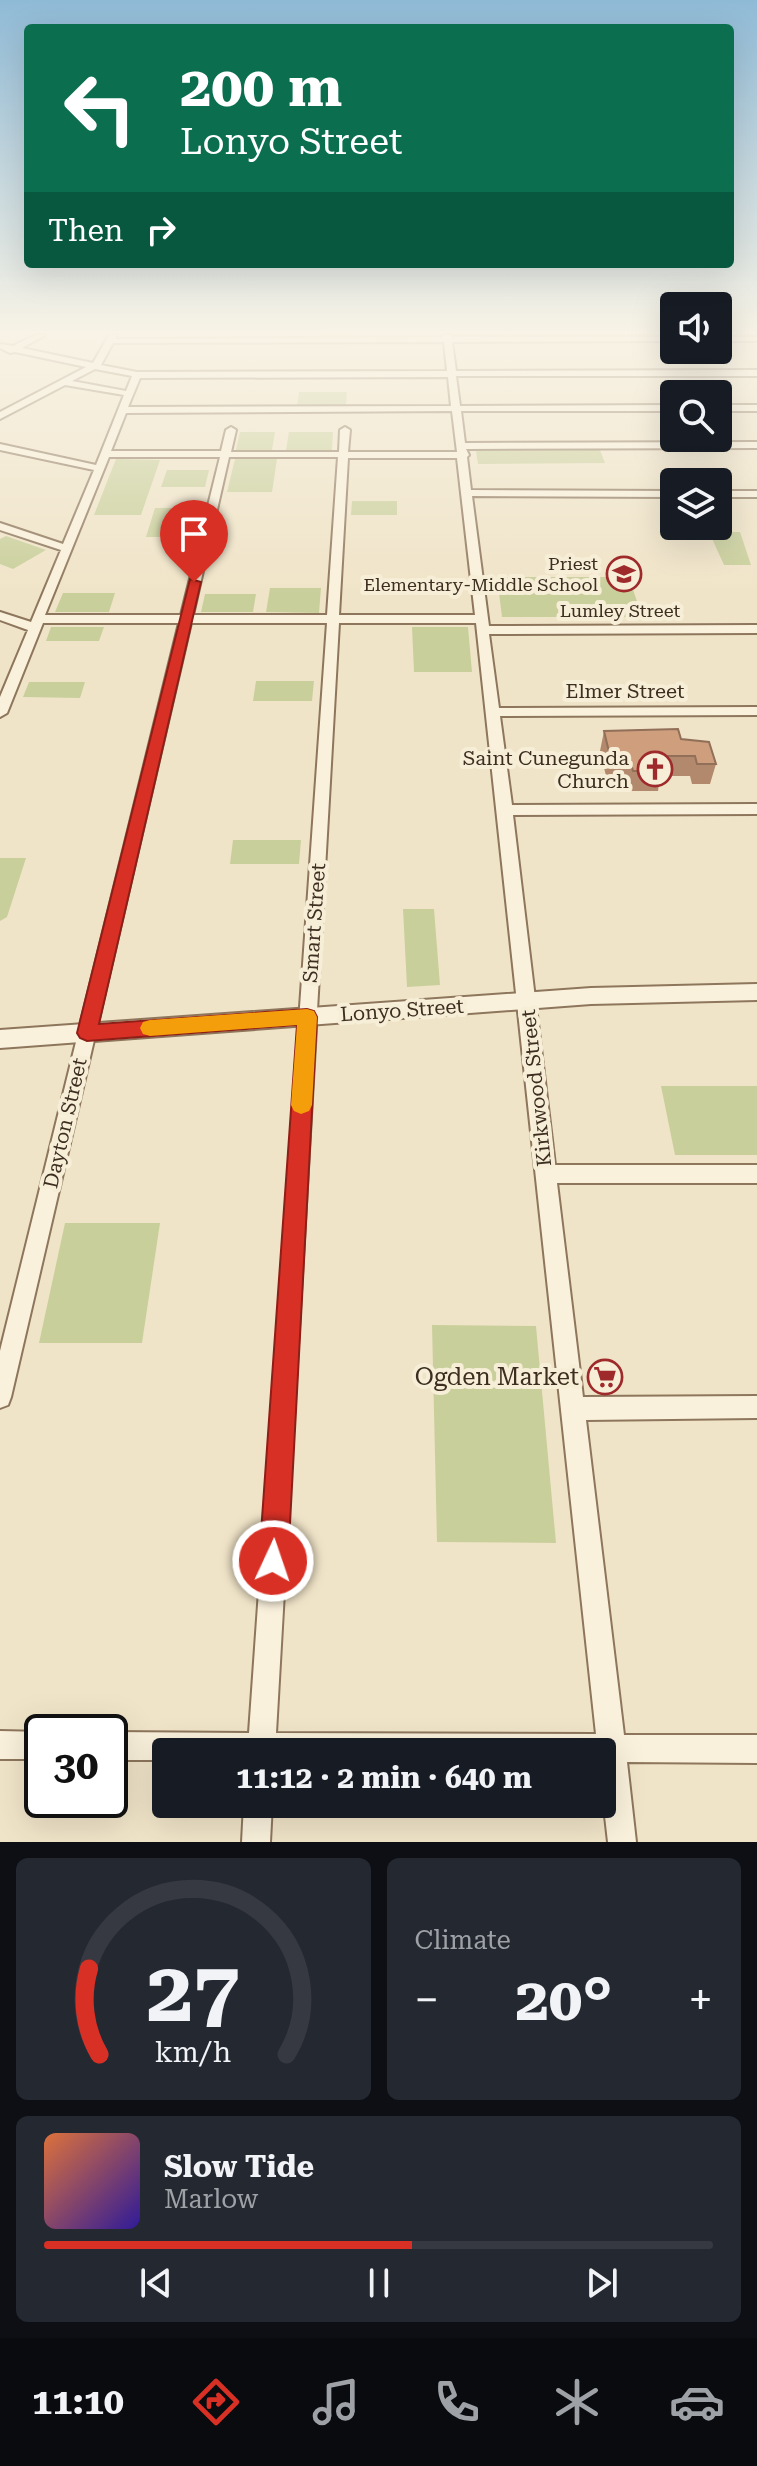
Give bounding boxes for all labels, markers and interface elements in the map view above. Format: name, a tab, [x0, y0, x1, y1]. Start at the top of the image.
text: 200 m	[180, 54, 342, 120]
icon: left	[48, 56, 152, 160]
text: Lonyo Street	[180, 121, 402, 163]
icon: right	[139, 208, 183, 252]
text: Then	[48, 213, 123, 248]
map controls	[660, 292, 732, 540]
button: sound	[660, 292, 732, 364]
button: search	[660, 380, 732, 452]
button: layers	[660, 468, 732, 540]
pin	[160, 500, 228, 582]
icon: arrive	[172, 512, 216, 556]
place label: Priest Elementary‑Middle School	[364, 553, 598, 595]
school or university icon: Priest Elementary‑Middle School	[605, 555, 643, 593]
street label: Lumley Street	[560, 600, 681, 621]
street label: Elmer Street	[566, 679, 685, 703]
place label: Saint Cunegunda Church	[463, 746, 629, 793]
church icon: Saint Cunegunda Church	[636, 750, 674, 788]
street label: Smart Street	[298, 862, 330, 984]
street label: Lonyo Street	[340, 994, 465, 1026]
street label: Kirkwood Street	[516, 1008, 556, 1168]
street label: Dayton Street	[38, 1055, 92, 1191]
supermarket icon: Ogden Market	[586, 1358, 624, 1396]
place label: Ogden Market	[415, 1363, 579, 1391]
position arrow	[231, 1519, 315, 1603]
speed limit sign: 30	[24, 1714, 128, 1818]
text: 11:12 · 2 min · 640 m	[236, 1760, 532, 1795]
text: Climate	[415, 1925, 511, 1955]
text: 27	[147, 1944, 240, 2041]
text: 20°	[515, 1964, 612, 2035]
text: −	[415, 1974, 439, 2026]
text: +	[688, 1974, 713, 2026]
text: km/h	[155, 2035, 232, 2069]
text: Slow Tide	[164, 2149, 314, 2184]
text: Marlow	[164, 2184, 258, 2214]
icon: previous	[134, 2261, 178, 2305]
icon: pause	[357, 2261, 401, 2305]
icon: next	[580, 2261, 624, 2305]
icon: directions	[188, 2374, 244, 2430]
icon: music	[308, 2374, 364, 2430]
icon: phone	[429, 2374, 485, 2430]
icon: climate	[549, 2374, 605, 2430]
icon: car	[669, 2374, 725, 2430]
text: 11:10	[32, 2381, 124, 2423]

